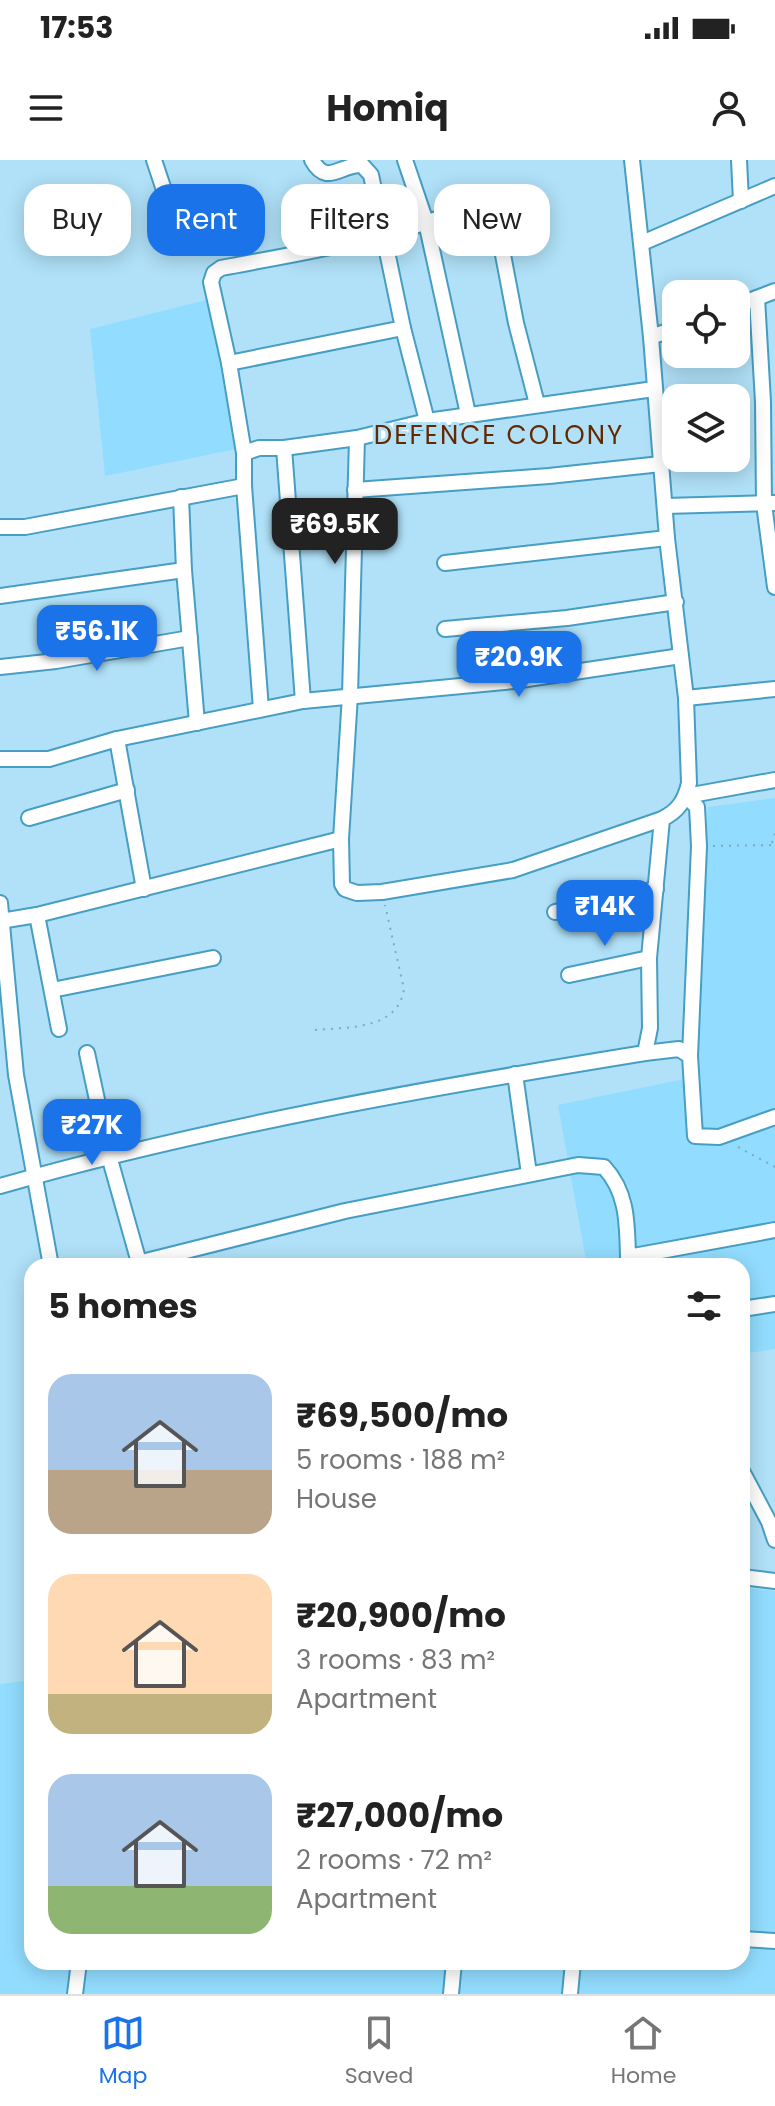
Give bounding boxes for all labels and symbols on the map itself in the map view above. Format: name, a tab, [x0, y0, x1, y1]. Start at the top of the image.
district label: DEFENCE COLONY	[374, 417, 624, 453]
pin: ₹69.5K	[270, 498, 400, 566]
pin: ₹56.1K	[32, 605, 162, 673]
pin: ₹20.9K	[454, 631, 584, 699]
pin: ₹14K	[558, 880, 652, 948]
pin: ₹27K	[45, 1099, 139, 1167]

